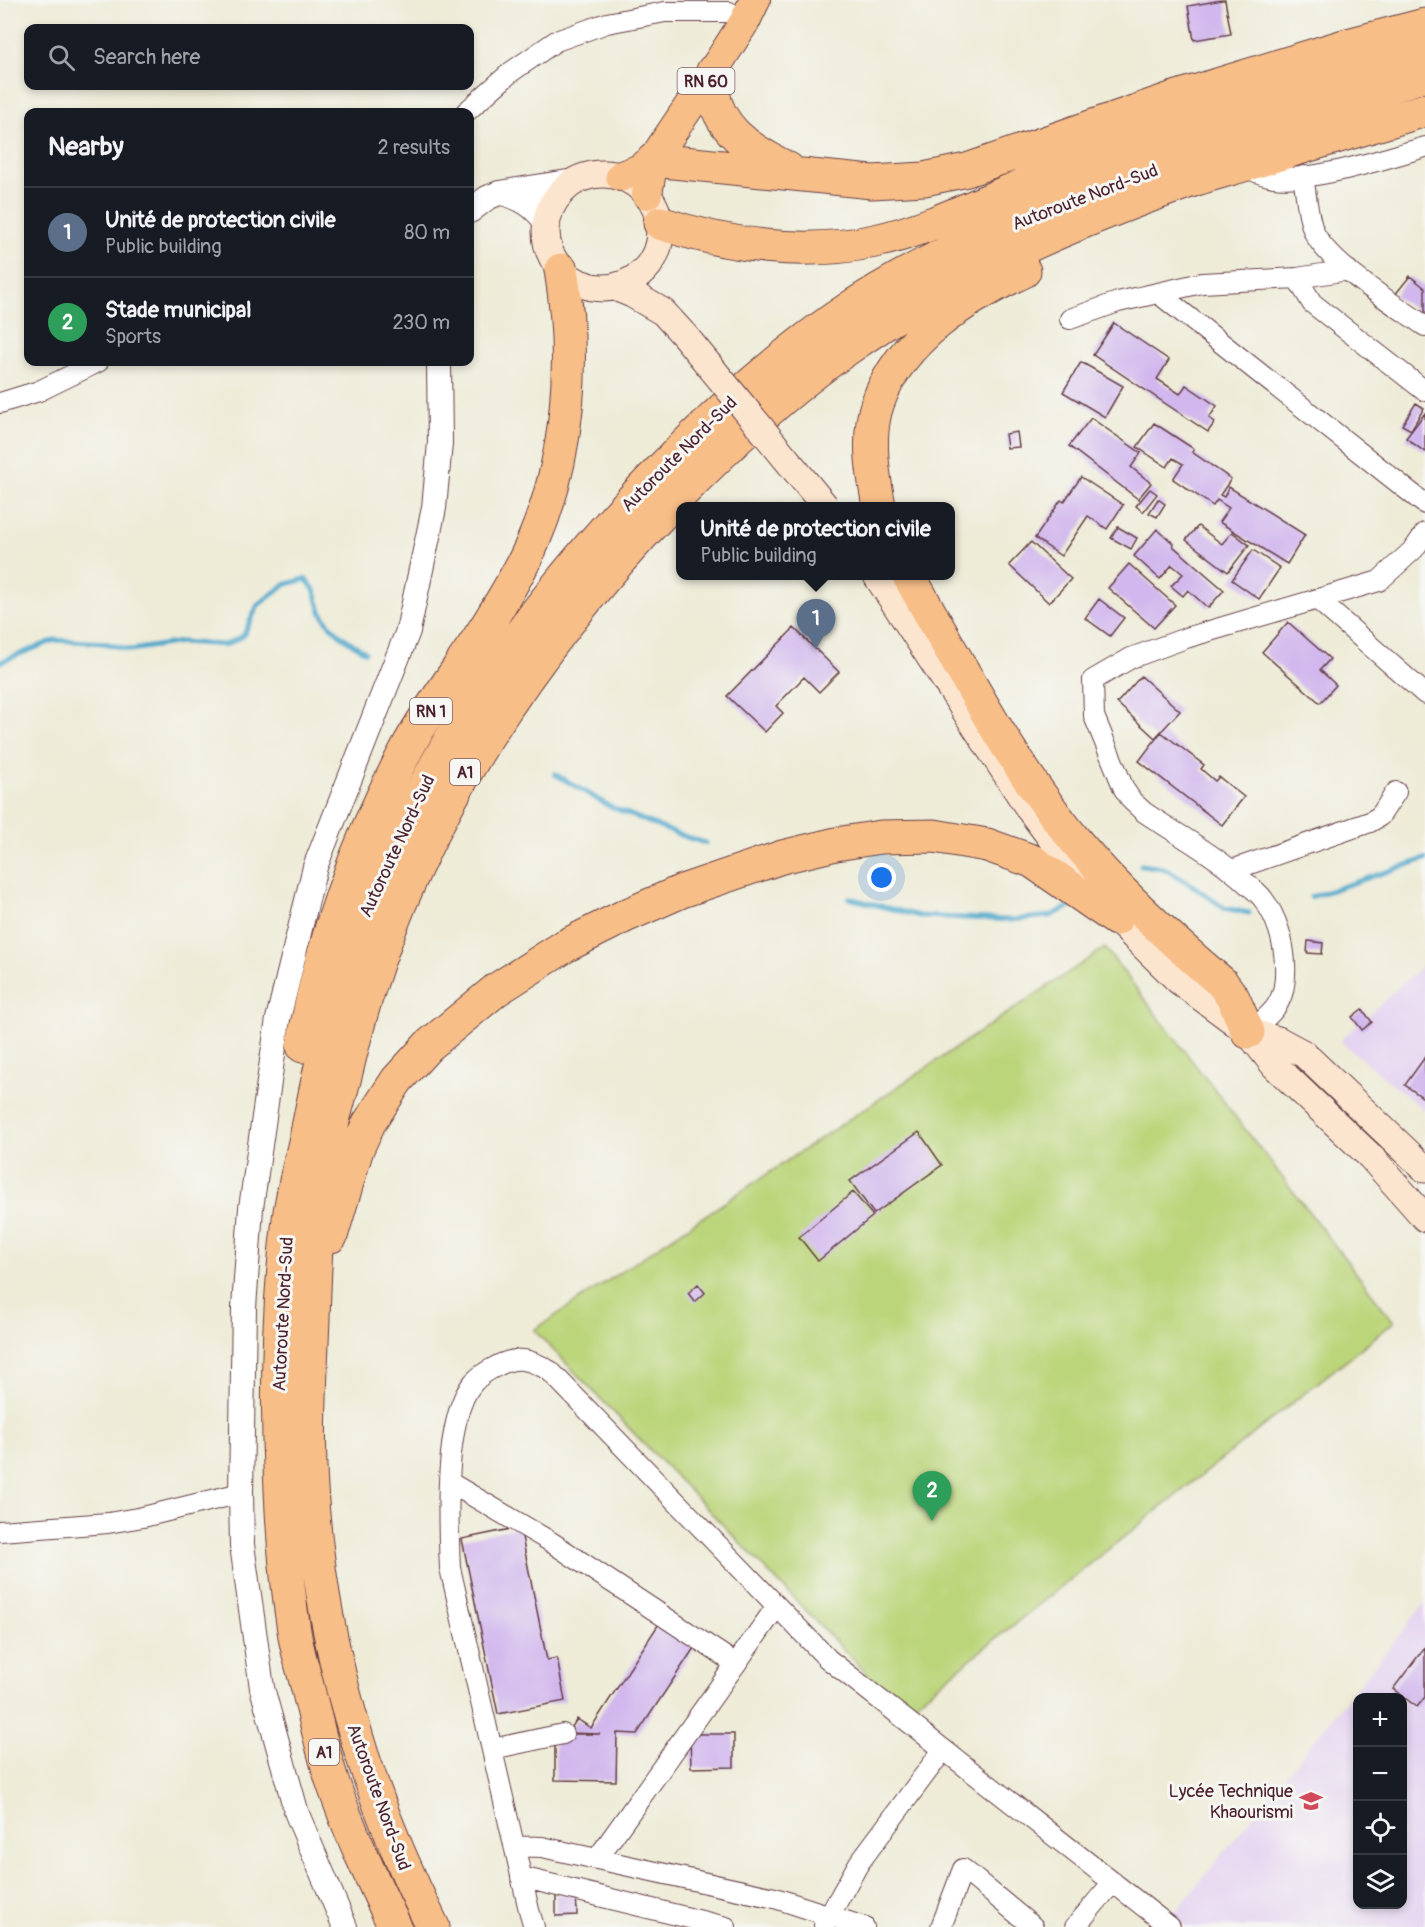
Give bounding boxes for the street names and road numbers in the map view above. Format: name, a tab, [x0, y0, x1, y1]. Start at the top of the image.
road number: RN 60	[678, 68, 734, 94]
street label: Autoroute Nord-Sud	[1009, 159, 1161, 236]
street label: Autoroute Nord-Sud	[617, 392, 742, 517]
road number: RN 1	[410, 698, 452, 724]
road number: A1	[450, 759, 480, 785]
street label: Autoroute Nord-Sud	[354, 771, 441, 921]
street label: Autoroute Nord-Sud	[268, 1236, 299, 1392]
street label: Autoroute Nord-Sud	[341, 1721, 416, 1874]
road number: A1	[309, 1739, 339, 1765]

